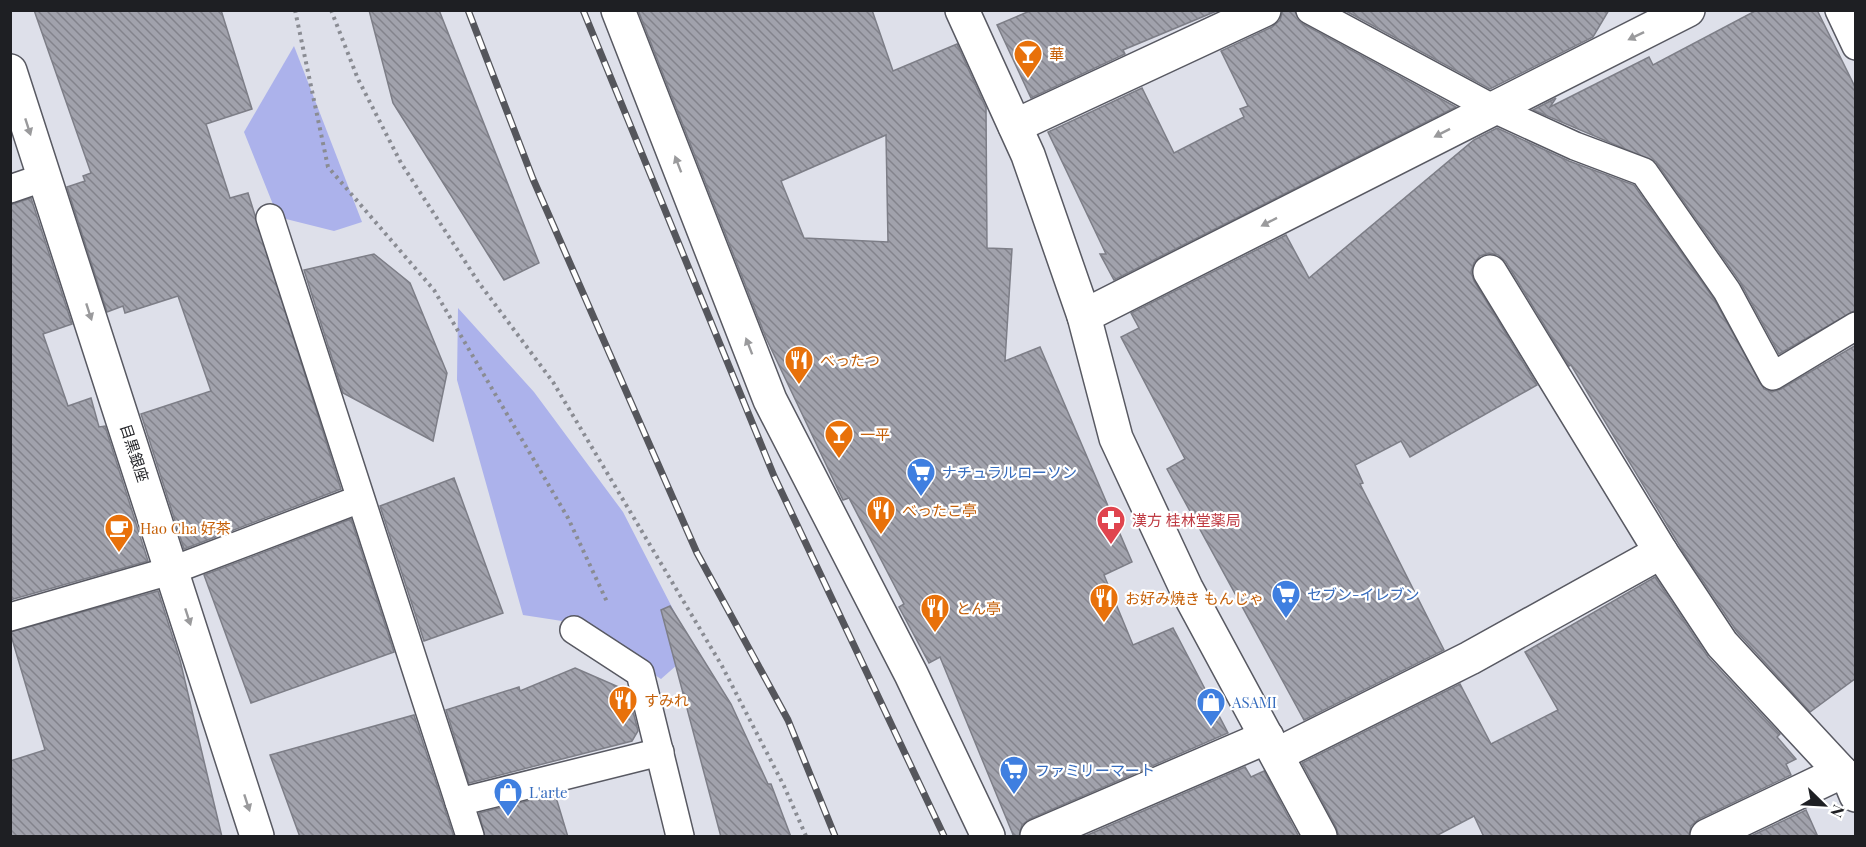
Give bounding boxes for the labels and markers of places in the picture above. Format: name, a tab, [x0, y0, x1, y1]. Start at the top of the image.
bar icon: 華	[1012, 38, 1044, 80]
place label: 華	[1049, 44, 1064, 64]
restaurant icon: べったつ	[783, 344, 815, 386]
place label: べったつ	[820, 350, 880, 370]
bar icon: 一平	[823, 418, 855, 460]
place label: 一平	[860, 424, 890, 444]
supermarket icon: ナチュラルローソン	[905, 456, 937, 498]
place label: ナチュラルローソン	[942, 462, 1077, 482]
restaurant icon: べったこ亭	[865, 494, 897, 536]
place label: べったこ亭	[902, 500, 977, 520]
pharmacy icon: 漢方 桂林堂薬局	[1095, 504, 1127, 546]
place label: 漢方 桂林堂薬局	[1132, 510, 1241, 530]
cafe icon: Hao Cha 好茶	[103, 512, 135, 554]
place label: Hao Cha 好茶	[140, 518, 231, 538]
supermarket icon: セブン-イレブン	[1270, 578, 1302, 620]
restaurant icon: お好み焼き もんじゃ	[1088, 582, 1120, 624]
place label: セブン-イレブン	[1307, 584, 1420, 604]
place label: お好み焼き もんじゃ	[1125, 588, 1264, 608]
restaurant icon: とん亭	[919, 592, 951, 634]
place label: とん亭	[956, 598, 1001, 618]
restaurant icon: すみれ	[607, 684, 639, 726]
shop icon: ASAMI	[1195, 686, 1227, 728]
place label: すみれ	[644, 690, 689, 710]
place label: ASAMI	[1231, 692, 1277, 712]
supermarket icon: ファミリーマート	[998, 754, 1030, 796]
place label: ファミリーマート	[1035, 760, 1155, 780]
shop icon: L'arte	[492, 776, 524, 818]
place label: L'arte	[529, 782, 568, 802]

